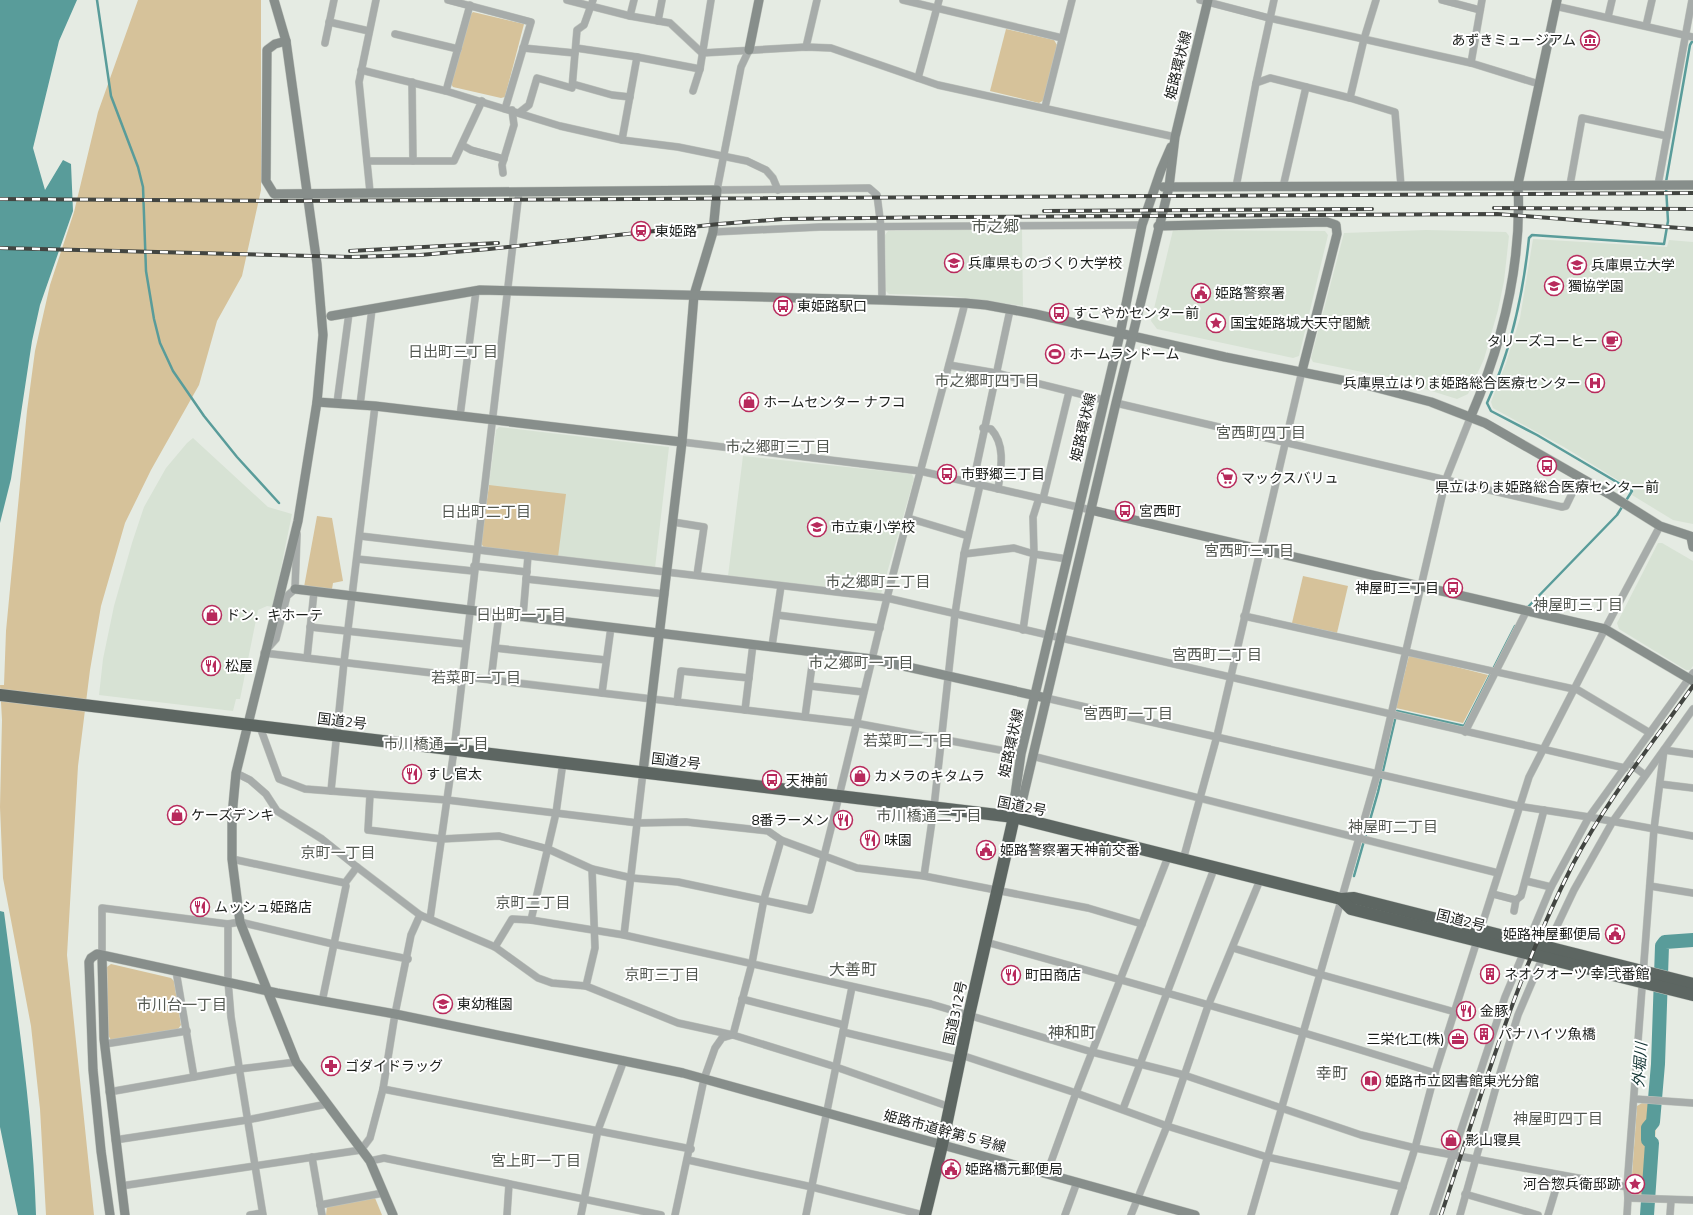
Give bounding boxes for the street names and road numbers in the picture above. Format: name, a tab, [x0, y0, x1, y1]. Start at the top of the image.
street label: 姫路環状線	[1159, 28, 1196, 101]
street label: 姫路環状線	[1064, 390, 1101, 463]
street label: 姫路環状線	[993, 706, 1028, 779]
street label: 国道2号	[316, 707, 368, 734]
street label: 国道2号	[650, 747, 702, 774]
street label: 国道2号	[996, 790, 1049, 821]
street label: 国道2号	[1434, 903, 1488, 936]
street label: 国道312号	[937, 979, 972, 1047]
street label: 姫路市道幹第５号線	[882, 1104, 1009, 1157]

